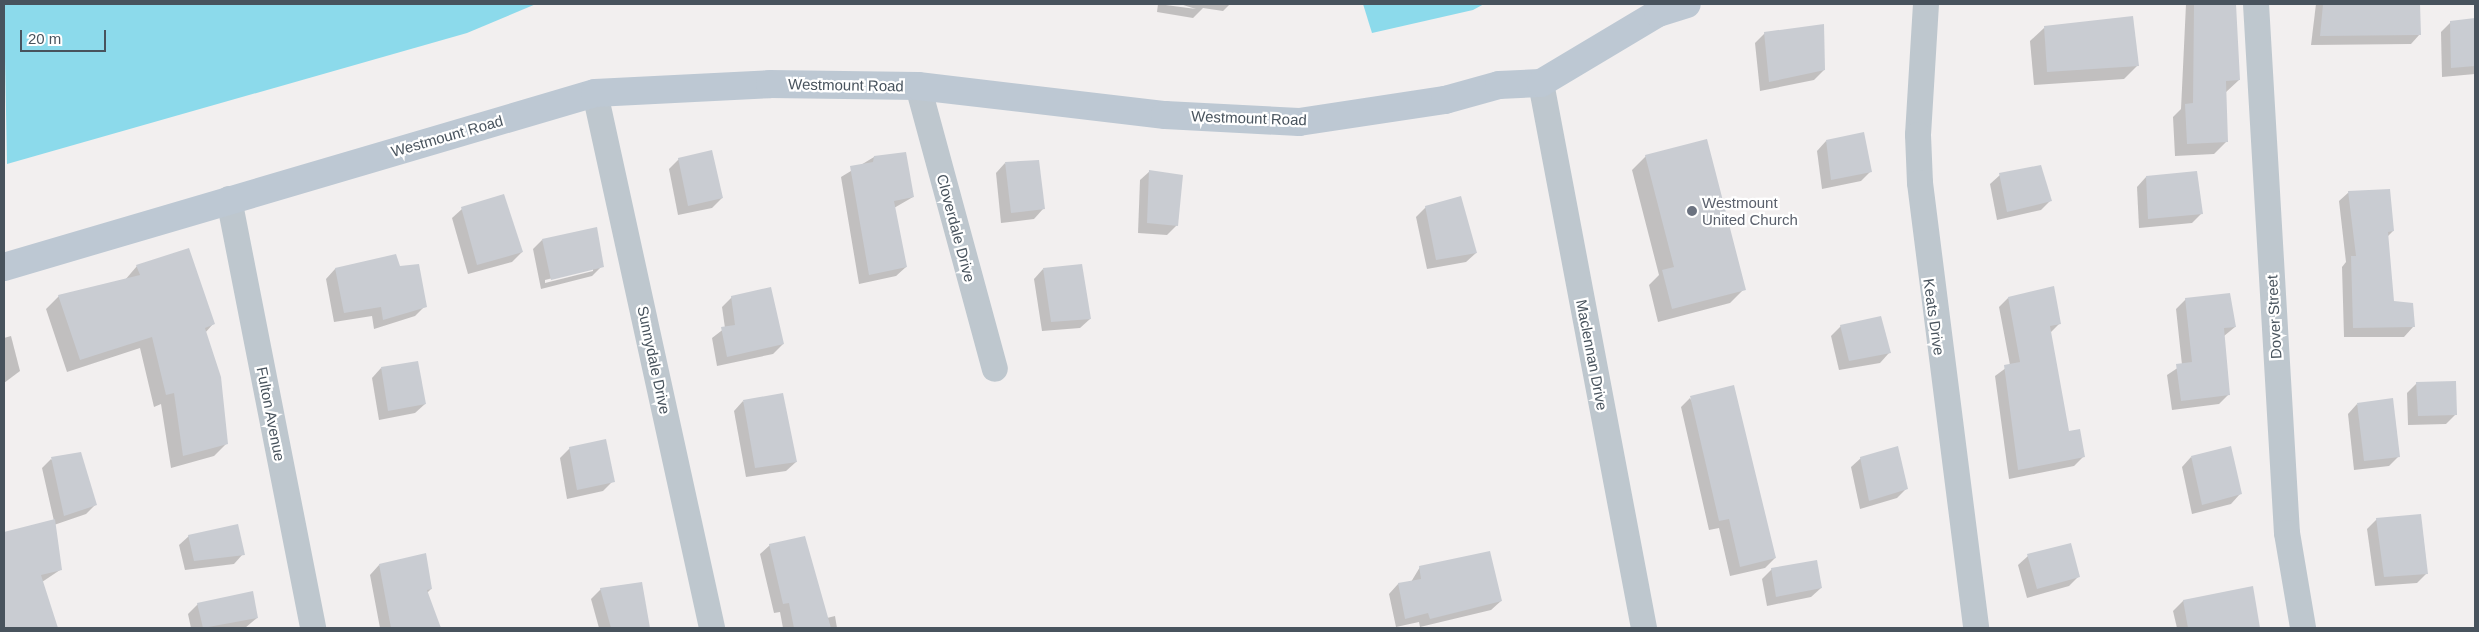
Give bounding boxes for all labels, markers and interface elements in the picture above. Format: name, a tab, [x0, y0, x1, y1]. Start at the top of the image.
scale bar	[22, 20, 109, 52]
text: 20 m	[28, 30, 61, 47]
street label: Westmount Road	[788, 75, 904, 95]
street label: Westmount Road	[1191, 107, 1307, 129]
street label: Westmount Road	[389, 111, 505, 161]
street label: Cloverdale Drive	[933, 172, 979, 284]
place label: Westmount United Church	[1702, 193, 1798, 228]
marker: Westmount United Church	[1686, 205, 1698, 217]
street label: Dover Street	[2263, 274, 2285, 360]
street label: Keats Drive	[1920, 277, 1948, 357]
street label: Maclennan Drive	[1572, 298, 1612, 412]
street label: Sunnydale Drive	[634, 304, 674, 416]
street label: Fulton Avenue	[253, 365, 289, 463]

